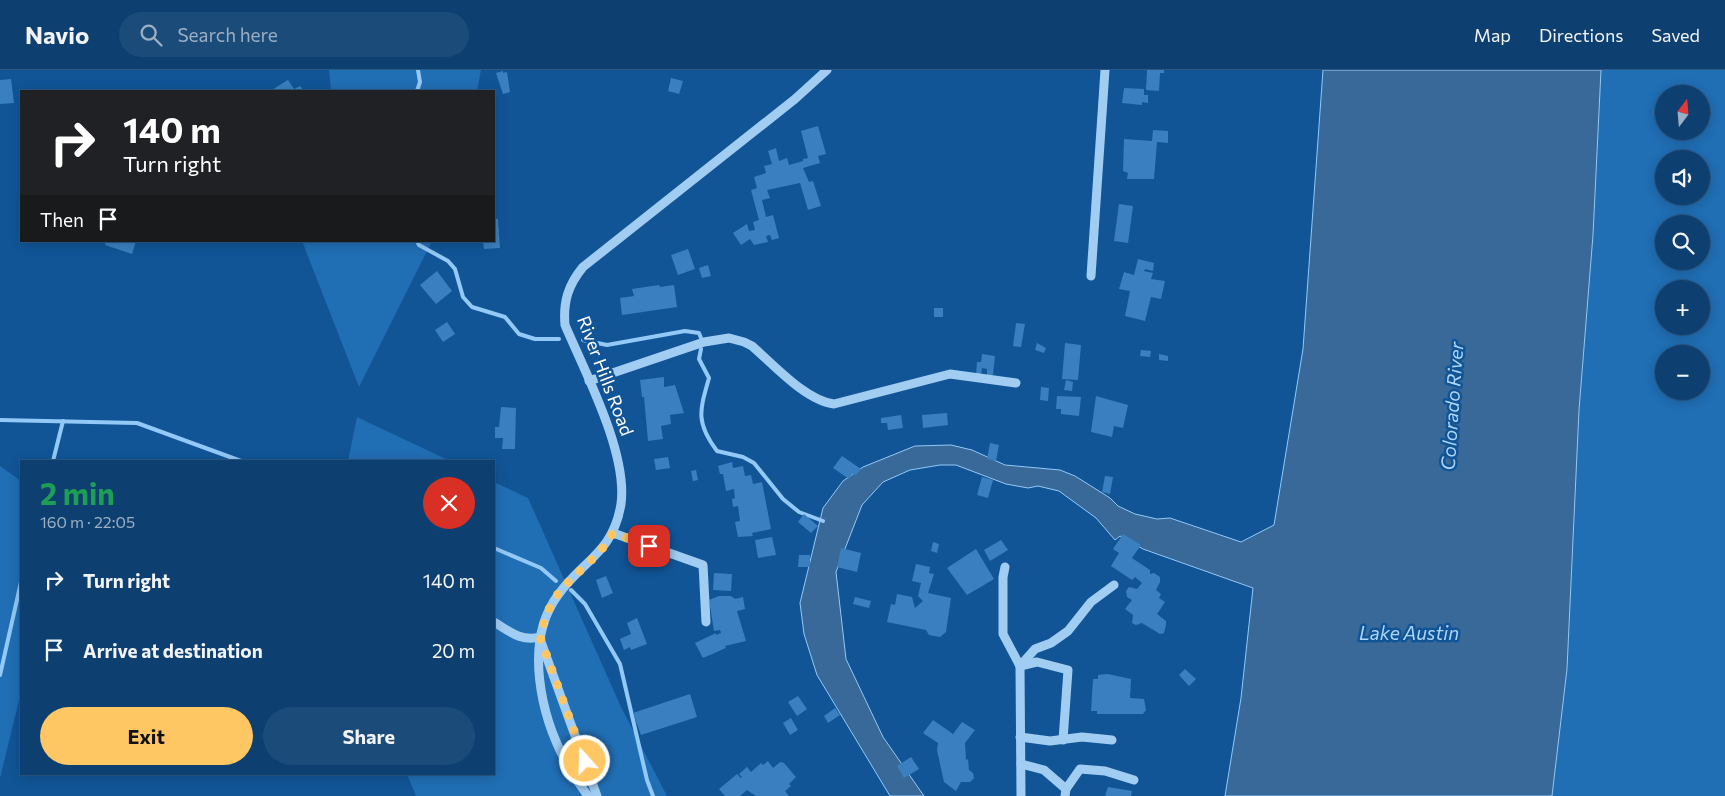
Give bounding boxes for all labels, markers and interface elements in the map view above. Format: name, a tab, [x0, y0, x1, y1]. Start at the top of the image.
search box	[119, 12, 469, 57]
text: Navio	[25, 20, 89, 49]
icon: search	[137, 21, 165, 49]
text: Search here	[177, 23, 278, 46]
text: Map	[1474, 24, 1511, 46]
text: Directions	[1539, 24, 1623, 46]
text: Saved	[1651, 24, 1700, 46]
north arrow	[1655, 85, 1710, 140]
map controls	[1655, 85, 1710, 400]
text: 140 m	[123, 107, 221, 150]
icon: right	[40, 110, 105, 175]
text: Turn right	[123, 150, 221, 177]
button: sound	[1655, 150, 1710, 205]
icon: arrive	[94, 205, 122, 233]
text: Then	[40, 208, 84, 231]
button: search	[1655, 215, 1710, 270]
button: +	[1655, 280, 1710, 335]
street label: River Hills Road	[573, 313, 639, 439]
water label: Colorado River	[1436, 340, 1468, 471]
button: −	[1655, 345, 1710, 400]
text: 2 min	[40, 474, 115, 511]
button: close	[423, 477, 475, 529]
text: 160 m · 22:05	[40, 512, 135, 531]
pin	[628, 525, 670, 567]
icon: arrive	[635, 532, 663, 560]
icon: right	[40, 566, 68, 594]
text: Turn right	[83, 569, 170, 592]
text: 140 m	[423, 569, 475, 592]
water label: Lake Austin	[1359, 621, 1459, 644]
icon: arrive	[40, 636, 68, 664]
text: Arrive at destination	[83, 639, 263, 662]
text: 20 m	[432, 639, 475, 662]
button: Exit	[40, 707, 253, 765]
button: Share	[263, 707, 475, 765]
position arrow	[558, 734, 610, 786]

